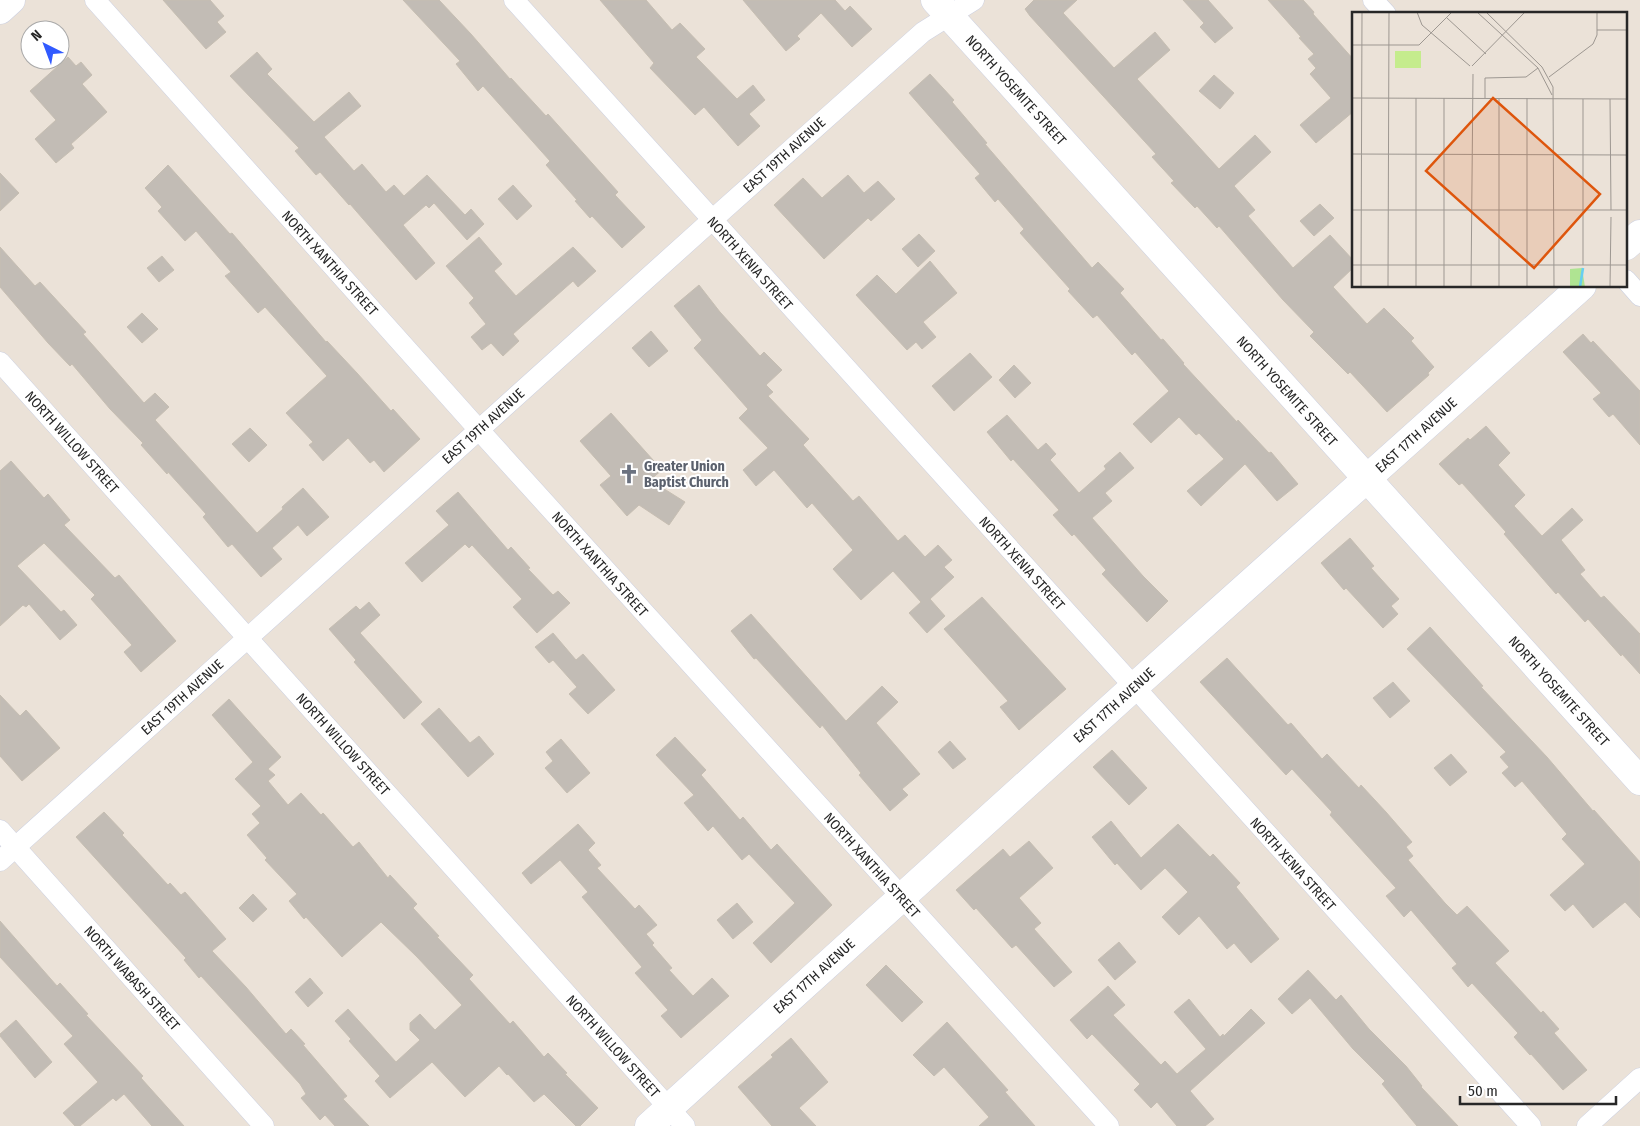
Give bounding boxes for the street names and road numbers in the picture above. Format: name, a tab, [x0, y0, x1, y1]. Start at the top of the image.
street label: NORTH YOSEMITE STREET	[962, 32, 1070, 149]
street label: EAST 19TH AVENUE	[740, 114, 829, 197]
street label: NORTH XANTHIA STREET	[278, 207, 382, 320]
street label: NORTH XENIA STREET	[703, 213, 796, 314]
street label: NORTH YOSEMITE STREET	[1233, 333, 1341, 450]
street label: EAST 19TH AVENUE	[439, 385, 528, 468]
street label: NORTH WILLOW STREET	[21, 388, 122, 497]
street label: EAST 17TH AVENUE	[1372, 394, 1461, 476]
street label: NORTH XANTHIA STREET	[548, 508, 652, 621]
street label: NORTH XENIA STREET	[975, 513, 1068, 614]
street label: NORTH YOSEMITE STREET	[1505, 633, 1613, 750]
street label: EAST 19TH AVENUE	[138, 656, 227, 739]
street label: EAST 17TH AVENUE	[1070, 664, 1159, 746]
street label: NORTH WILLOW STREET	[292, 690, 393, 799]
street label: NORTH XANTHIA STREET	[820, 809, 924, 922]
street label: NORTH XENIA STREET	[1246, 814, 1339, 915]
street label: NORTH WABASH STREET	[80, 923, 183, 1034]
street label: EAST 17TH AVENUE	[770, 935, 859, 1017]
street label: NORTH WILLOW STREET	[562, 992, 663, 1101]

